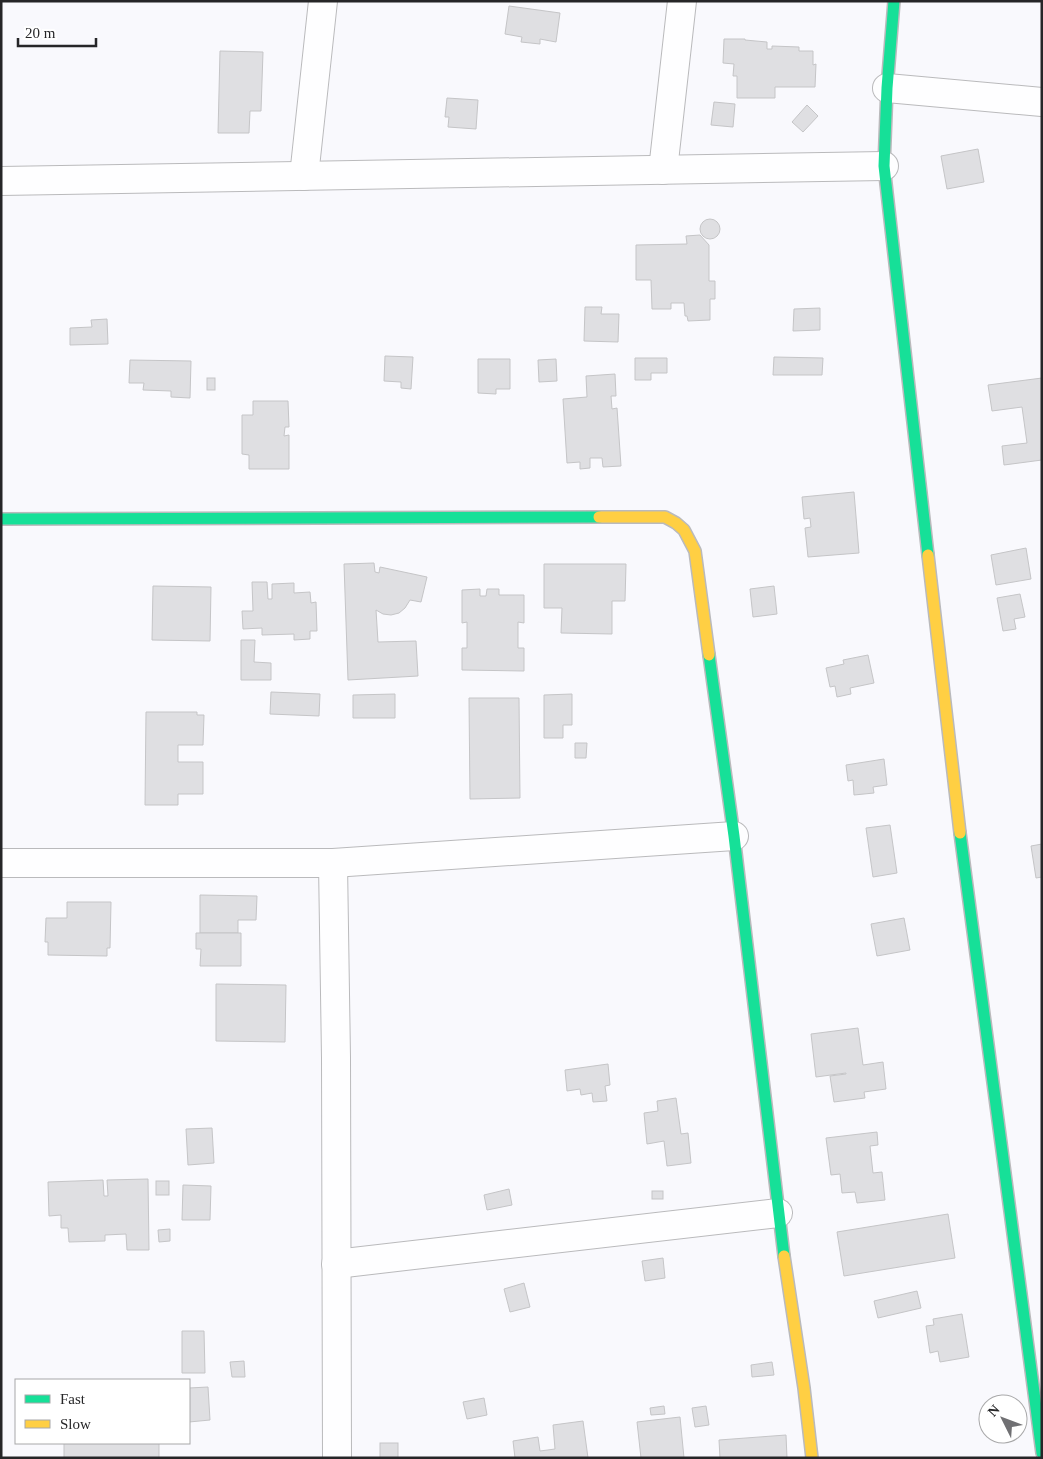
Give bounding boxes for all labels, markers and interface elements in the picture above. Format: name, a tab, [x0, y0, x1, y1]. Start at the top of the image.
scale bar	[18, 15, 95, 47]
text: 20 m	[25, 25, 56, 41]
legend	[15, 1379, 190, 1444]
text: Fast	[60, 1391, 86, 1407]
north arrow	[978, 1394, 1028, 1444]
text: N	[985, 1402, 1003, 1419]
text: Slow	[60, 1416, 91, 1432]

